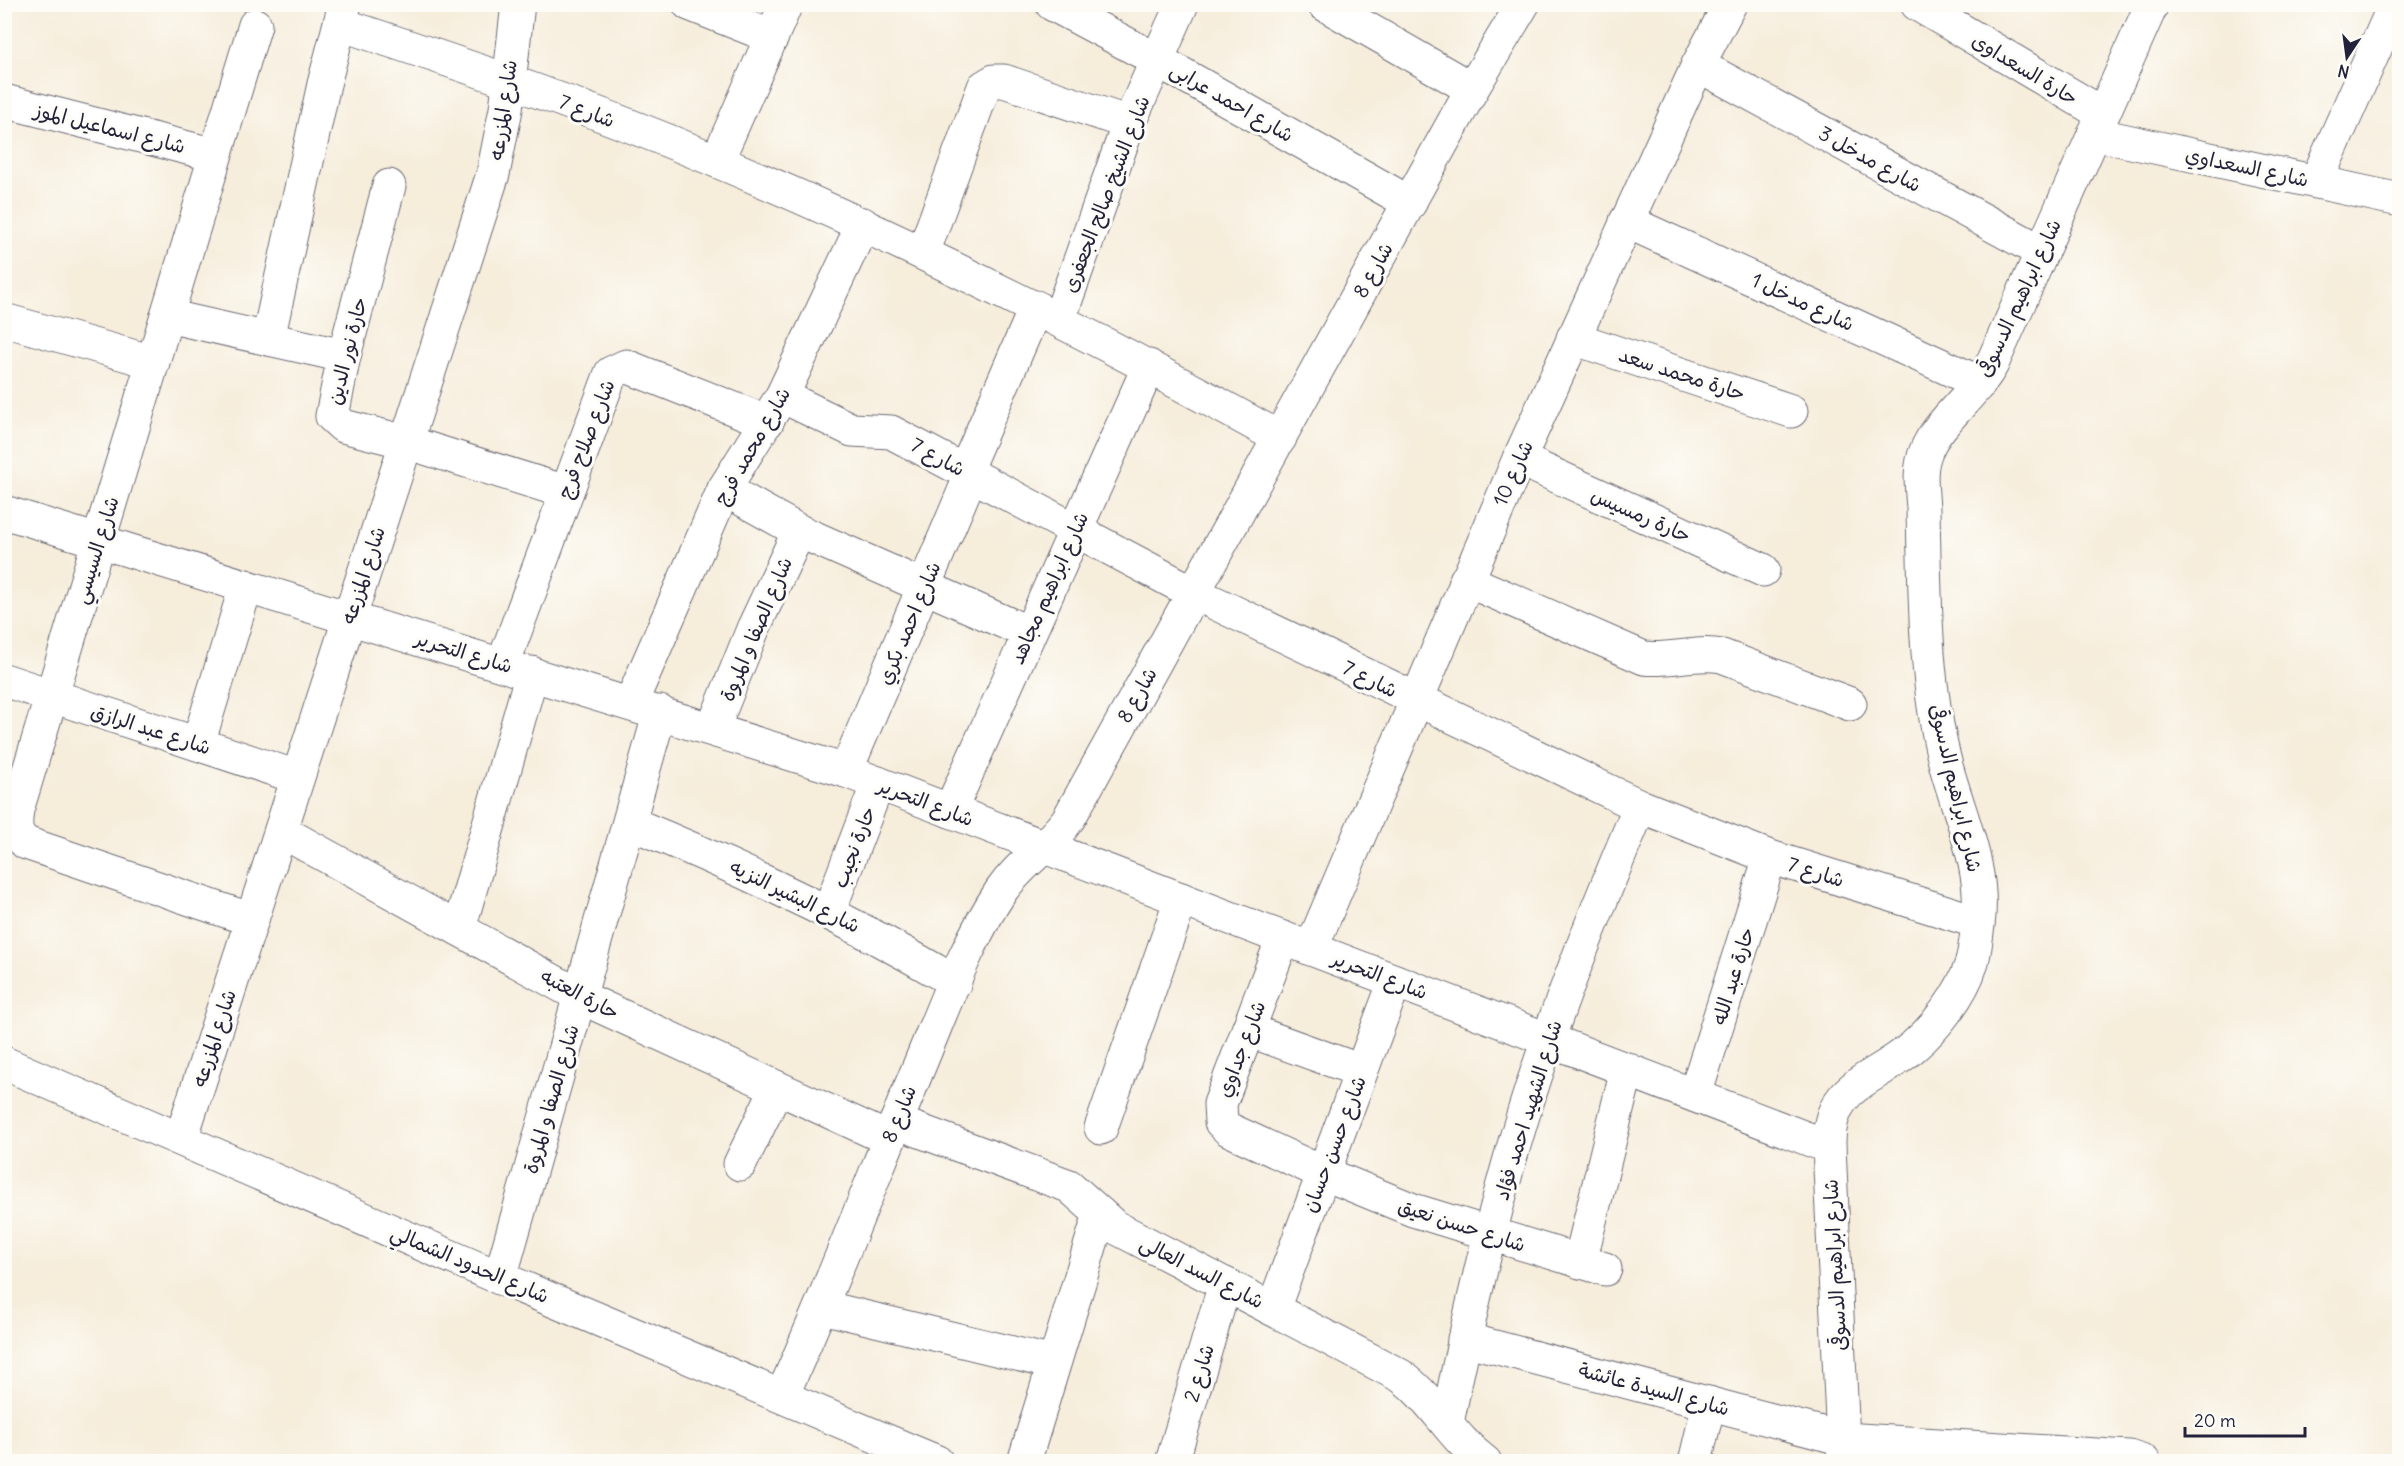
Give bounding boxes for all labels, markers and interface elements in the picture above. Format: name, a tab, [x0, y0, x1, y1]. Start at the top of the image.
street label: حارة السعداوى	[1968, 27, 2083, 110]
north arrow	[2317, 27, 2377, 87]
street label: شارع احمد عرابى	[1165, 56, 1298, 149]
street label: شارع المزرعه	[483, 58, 524, 162]
text: N	[2336, 61, 2351, 83]
street label: شارع 7	[555, 88, 619, 134]
street label: شارع الشيخ صالح الجعفرى	[1056, 92, 1156, 296]
street label: شارع اسماعيل الموز	[30, 96, 188, 160]
street label: شارع مدخل 3	[1813, 120, 1926, 199]
street label: شارع السعداوي	[2183, 141, 2311, 195]
street label: شارع ابراهيم الدسوقى	[1971, 215, 2069, 382]
street label: شارع 8	[1347, 238, 1400, 303]
street label: شارع مدخل 1	[1747, 267, 1858, 338]
street label: حارة نور الدين	[321, 294, 372, 407]
street label: حارة محمد سعد	[1616, 341, 1749, 406]
street label: شارع صلاح فرج	[551, 376, 622, 503]
street label: شارع محمد فرج	[708, 382, 797, 510]
street label: شارع 7	[906, 432, 970, 483]
street label: شارع 10	[1487, 436, 1540, 510]
street label: حارة رمسيس	[1588, 482, 1695, 548]
street label: شارع السيسي	[67, 493, 129, 608]
street label: شارع ابراهيم مجاهد	[1004, 508, 1096, 669]
street label: شارع المزرعه	[335, 523, 392, 627]
street label: شارع الصفا و المروة	[714, 553, 799, 705]
street label: شارع احمد بكري	[871, 558, 948, 689]
street label: شارع التحرير	[410, 624, 516, 680]
street label: شارع 7	[1338, 655, 1402, 704]
street label: شارع 8	[1111, 663, 1164, 728]
street label: شارع عبد الرازق	[87, 697, 214, 762]
street label: شارع ابراهيم الدسوقى	[1922, 701, 1988, 875]
street label: شارع التحرير	[872, 771, 977, 833]
street label: حارة نجيب	[827, 802, 881, 891]
street label: شارع 7	[1784, 851, 1847, 894]
street label: شارع البشير النزيه	[725, 853, 864, 940]
street label: حارة عبد الله	[1706, 924, 1759, 1028]
street label: شارع التحرير	[1326, 944, 1431, 1006]
street label: حارة العتبه	[537, 962, 624, 1025]
street label: شارع المزرعه	[186, 986, 243, 1090]
street label: شارع جداوي	[1211, 997, 1273, 1102]
street label: شارع الشهيد احمد فؤاد	[1488, 1017, 1569, 1203]
street label: شارع الصفا و المروة	[517, 1021, 586, 1177]
street label: شارع حسن حسان	[1296, 1072, 1373, 1216]
street label: شارع 8	[876, 1082, 923, 1147]
street label: شارع ابراهيم الدسوقى	[1818, 1178, 1854, 1351]
street label: شارع حسن نعيق	[1395, 1192, 1529, 1259]
street label: شارع الحدود الشمالي	[385, 1219, 553, 1314]
street label: شارع السد العالى	[1135, 1230, 1268, 1315]
street label: شارع 2	[1178, 1341, 1221, 1405]
street label: شارع السيدة عائشة	[1575, 1356, 1732, 1423]
scale bar	[2185, 1400, 2305, 1438]
text: 20 m	[2194, 1409, 2236, 1432]

